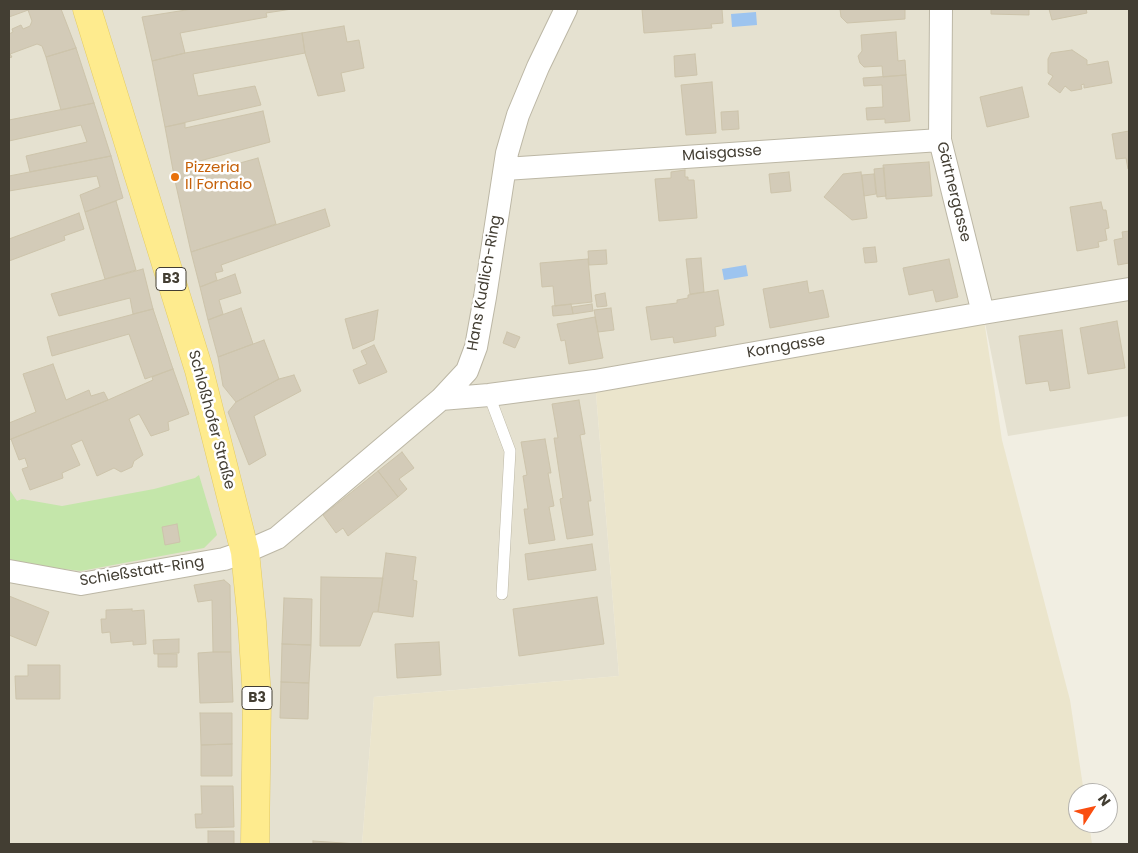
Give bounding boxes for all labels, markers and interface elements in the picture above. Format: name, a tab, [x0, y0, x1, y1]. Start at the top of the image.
street label: Gärtnergasse	[932, 140, 974, 244]
street label: Maisgasse	[682, 142, 762, 166]
place label: Pizzeria Il Fornaio	[185, 159, 252, 194]
marker: Pizzeria Il Fornaio	[169, 171, 181, 183]
street label: Hans Kudlich-Ring	[464, 214, 506, 352]
road number: B3	[156, 268, 186, 290]
street label: Korngasse	[746, 331, 826, 363]
street label: Schloßhofer Straße	[184, 348, 238, 492]
street label: Schießstatt-Ring	[78, 553, 206, 591]
road number: B3	[242, 686, 272, 710]
north arrow	[1068, 783, 1118, 833]
text: N	[1093, 790, 1116, 810]

